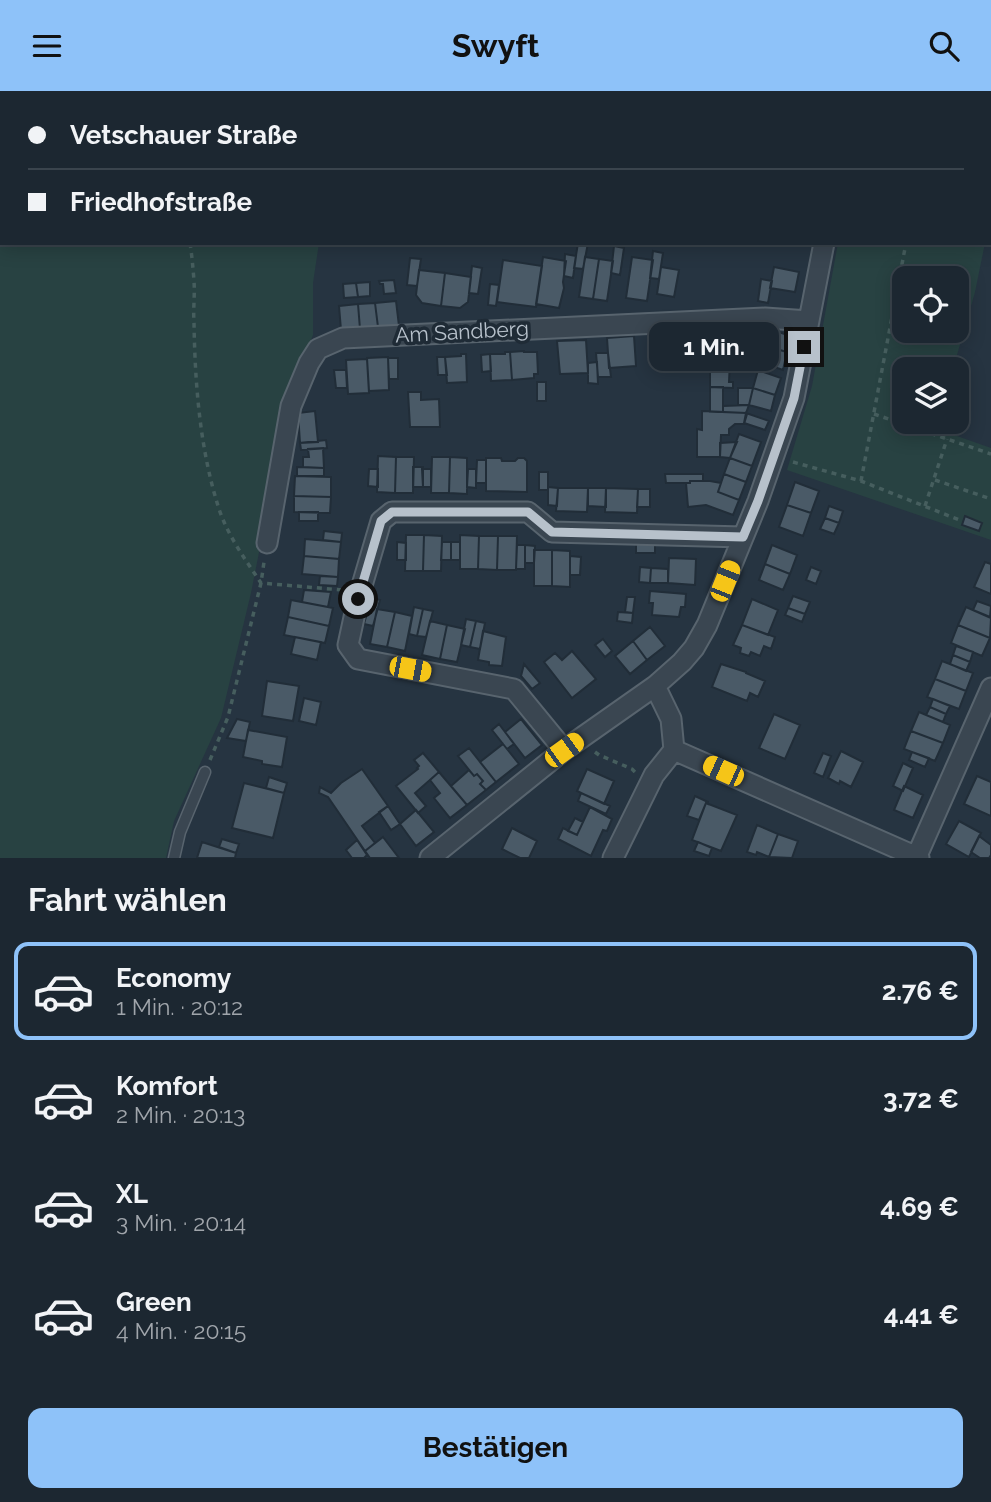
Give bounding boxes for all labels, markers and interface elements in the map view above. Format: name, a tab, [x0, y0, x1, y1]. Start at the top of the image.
icon: menu	[28, 27, 66, 65]
text: Swyft	[452, 27, 539, 64]
icon: search	[925, 27, 963, 65]
text: Vetschauer Straße	[70, 120, 297, 150]
text: Friedhofstraße	[70, 187, 252, 217]
map controls	[892, 266, 969, 434]
button: locate	[892, 266, 969, 343]
street label: Am Sandberg	[395, 316, 529, 347]
callout: 1 Min.	[650, 323, 780, 371]
route end	[788, 331, 820, 363]
text: 1 Min.	[683, 333, 745, 360]
button: layers	[892, 357, 969, 434]
car	[708, 558, 743, 604]
route start	[342, 583, 374, 615]
car	[388, 655, 433, 683]
car	[541, 729, 588, 771]
car	[700, 753, 747, 789]
text: Fahrt wählen	[28, 881, 227, 918]
icon: car	[32, 960, 95, 1023]
text: Economy	[116, 963, 231, 993]
text: 2.76 €	[882, 976, 959, 1006]
text: 1 Min. · 20:12	[116, 993, 243, 1020]
icon: car	[32, 1068, 95, 1131]
text: Komfort	[116, 1071, 218, 1101]
text: 3.72 €	[883, 1084, 959, 1114]
text: 2 Min. · 20:13	[116, 1101, 245, 1128]
icon: car	[32, 1176, 95, 1239]
text: XL	[116, 1179, 148, 1209]
text: 4.69 €	[880, 1192, 959, 1222]
text: 3 Min. · 20:14	[116, 1209, 246, 1236]
icon: car	[32, 1284, 95, 1347]
text: Green	[116, 1287, 192, 1317]
text: 4.41 €	[884, 1300, 959, 1330]
text: 4 Min. · 20:15	[116, 1317, 246, 1344]
button: Bestätigen	[28, 1408, 963, 1488]

